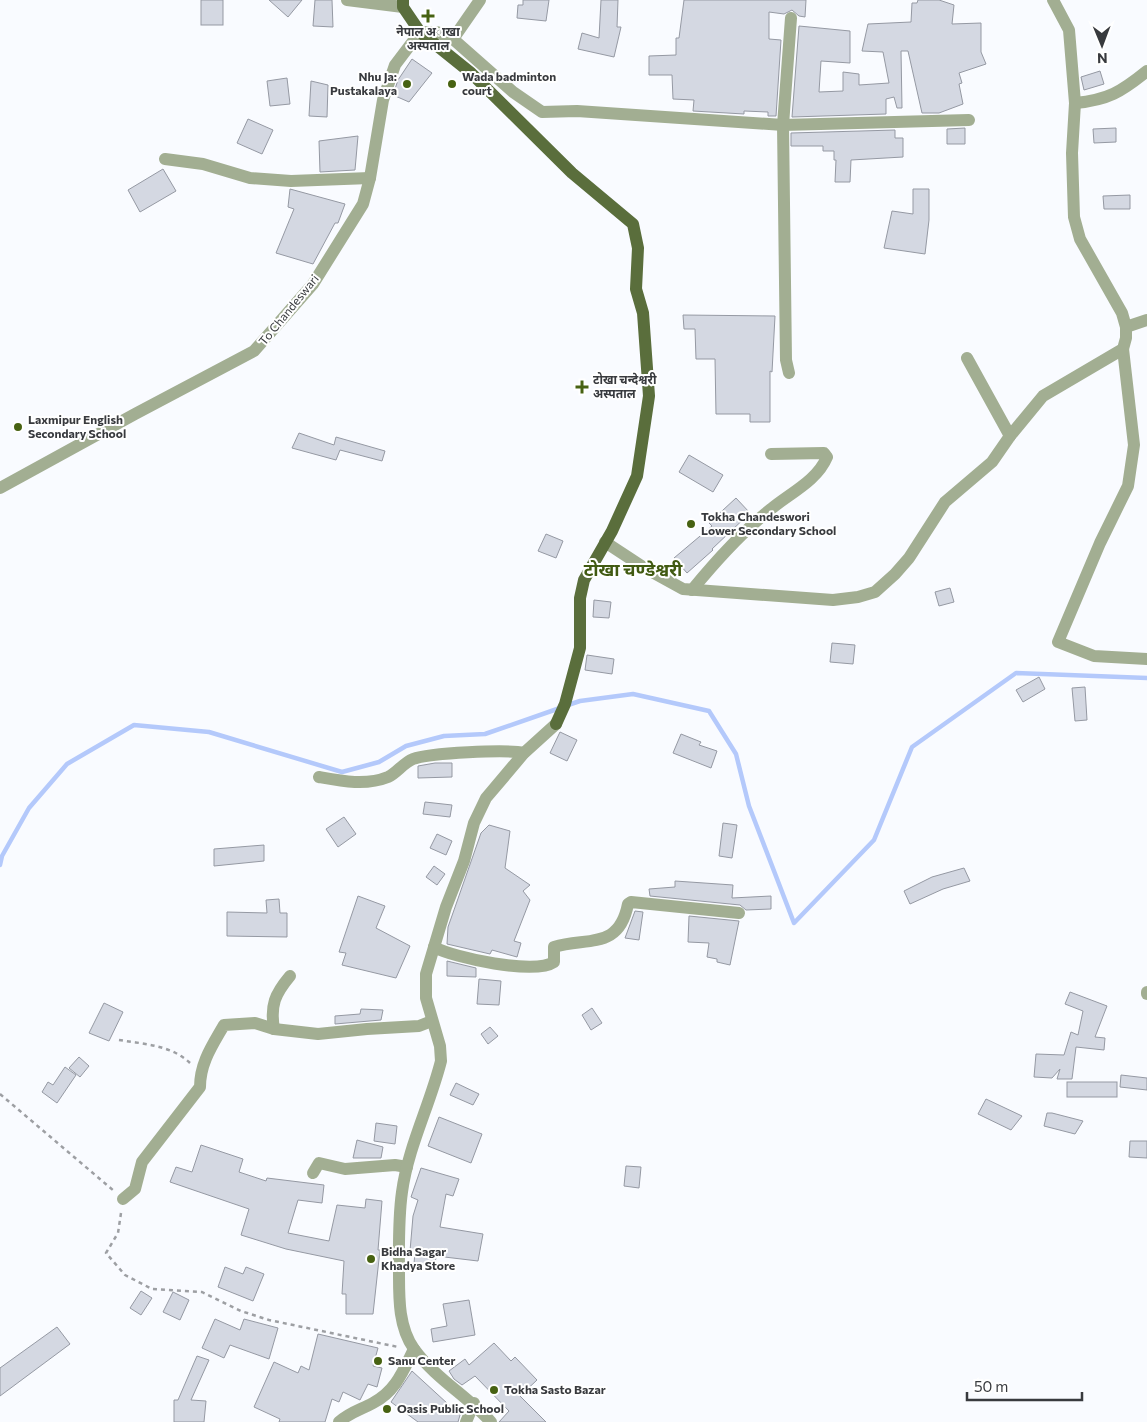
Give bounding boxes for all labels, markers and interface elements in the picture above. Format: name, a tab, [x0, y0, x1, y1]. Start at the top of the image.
marker: नेपाल अाखा अस्पताल	[421, 9, 435, 23]
north arrow	[1077, 20, 1127, 70]
place label: नेपाल अाखा अस्पताल	[396, 24, 460, 52]
text: N	[1097, 50, 1108, 67]
place label: Nhu Ja: Pustakalaya	[330, 69, 397, 97]
place label: Wada badminton court	[462, 69, 556, 97]
marker: Nhu Ja: Pustakalaya	[401, 78, 413, 90]
marker: Wada badminton court	[446, 78, 458, 90]
street label: To Chandeswari	[255, 271, 321, 347]
place label: टोखा चन्देश्वरी अस्पताल	[593, 372, 657, 400]
marker: टोखा चन्देश्वरी अस्पताल	[575, 380, 589, 394]
place label: Laxmipur English Secondary School	[28, 412, 126, 440]
marker: Laxmipur English Secondary School	[12, 421, 24, 433]
place label: Tokha Chandeswori Lower Secondary School	[701, 509, 836, 537]
marker: Tokha Chandeswori Lower Secondary School	[685, 518, 697, 530]
district label: टोखा चण्डेश्वरी	[584, 558, 683, 580]
place label: Bidha Sagar Khadya Store	[381, 1244, 455, 1272]
marker: Bidha Sagar Khadya Store	[365, 1253, 377, 1265]
place label: Sanu Center	[388, 1353, 455, 1367]
marker: Sanu Center	[372, 1355, 384, 1367]
scale bar	[967, 1370, 1082, 1402]
text: 50 m	[974, 1377, 1008, 1395]
place label: Tokha Sasto Bazar	[504, 1382, 606, 1396]
marker: Tokha Sasto Bazar	[488, 1384, 500, 1396]
place label: Oasis Public School	[397, 1401, 504, 1415]
marker: Oasis Public School	[381, 1403, 393, 1415]

